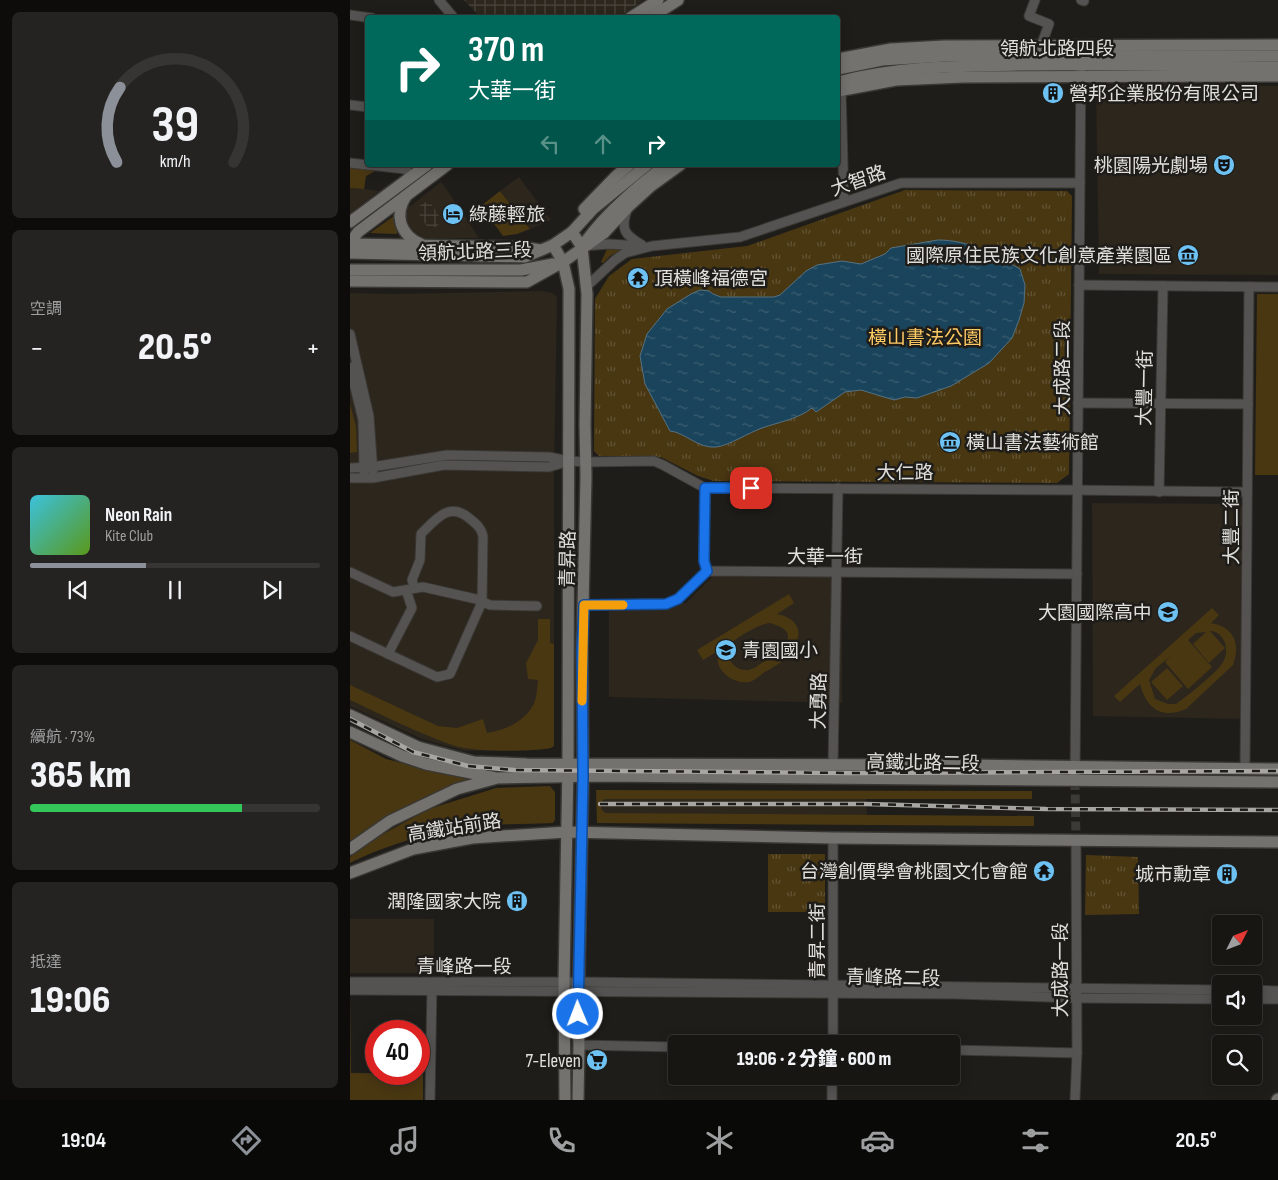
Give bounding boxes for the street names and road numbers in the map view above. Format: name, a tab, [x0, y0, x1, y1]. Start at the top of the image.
street label: 領航北路四段	[1000, 38, 1114, 61]
street label: 大智路	[828, 161, 889, 202]
street label: 領航北路三段	[418, 239, 532, 266]
street label: 大成路二段	[1052, 320, 1075, 416]
street label: 大豐一街	[1133, 350, 1158, 426]
street label: 大仁路	[876, 462, 934, 485]
street label: 大豐二街	[1221, 489, 1244, 565]
street label: 青昇路	[557, 530, 580, 588]
street label: 大華一街	[787, 546, 863, 569]
street label: 大勇路	[808, 672, 831, 730]
street label: 高鐵北路二段	[866, 751, 980, 776]
street label: 高鐵站前路	[406, 810, 503, 847]
street label: 青昇二街	[807, 903, 830, 979]
street label: 大成路一段	[1050, 922, 1073, 1018]
street label: 青峰路一段	[416, 956, 512, 979]
street label: 青峰路二段	[845, 966, 941, 991]

